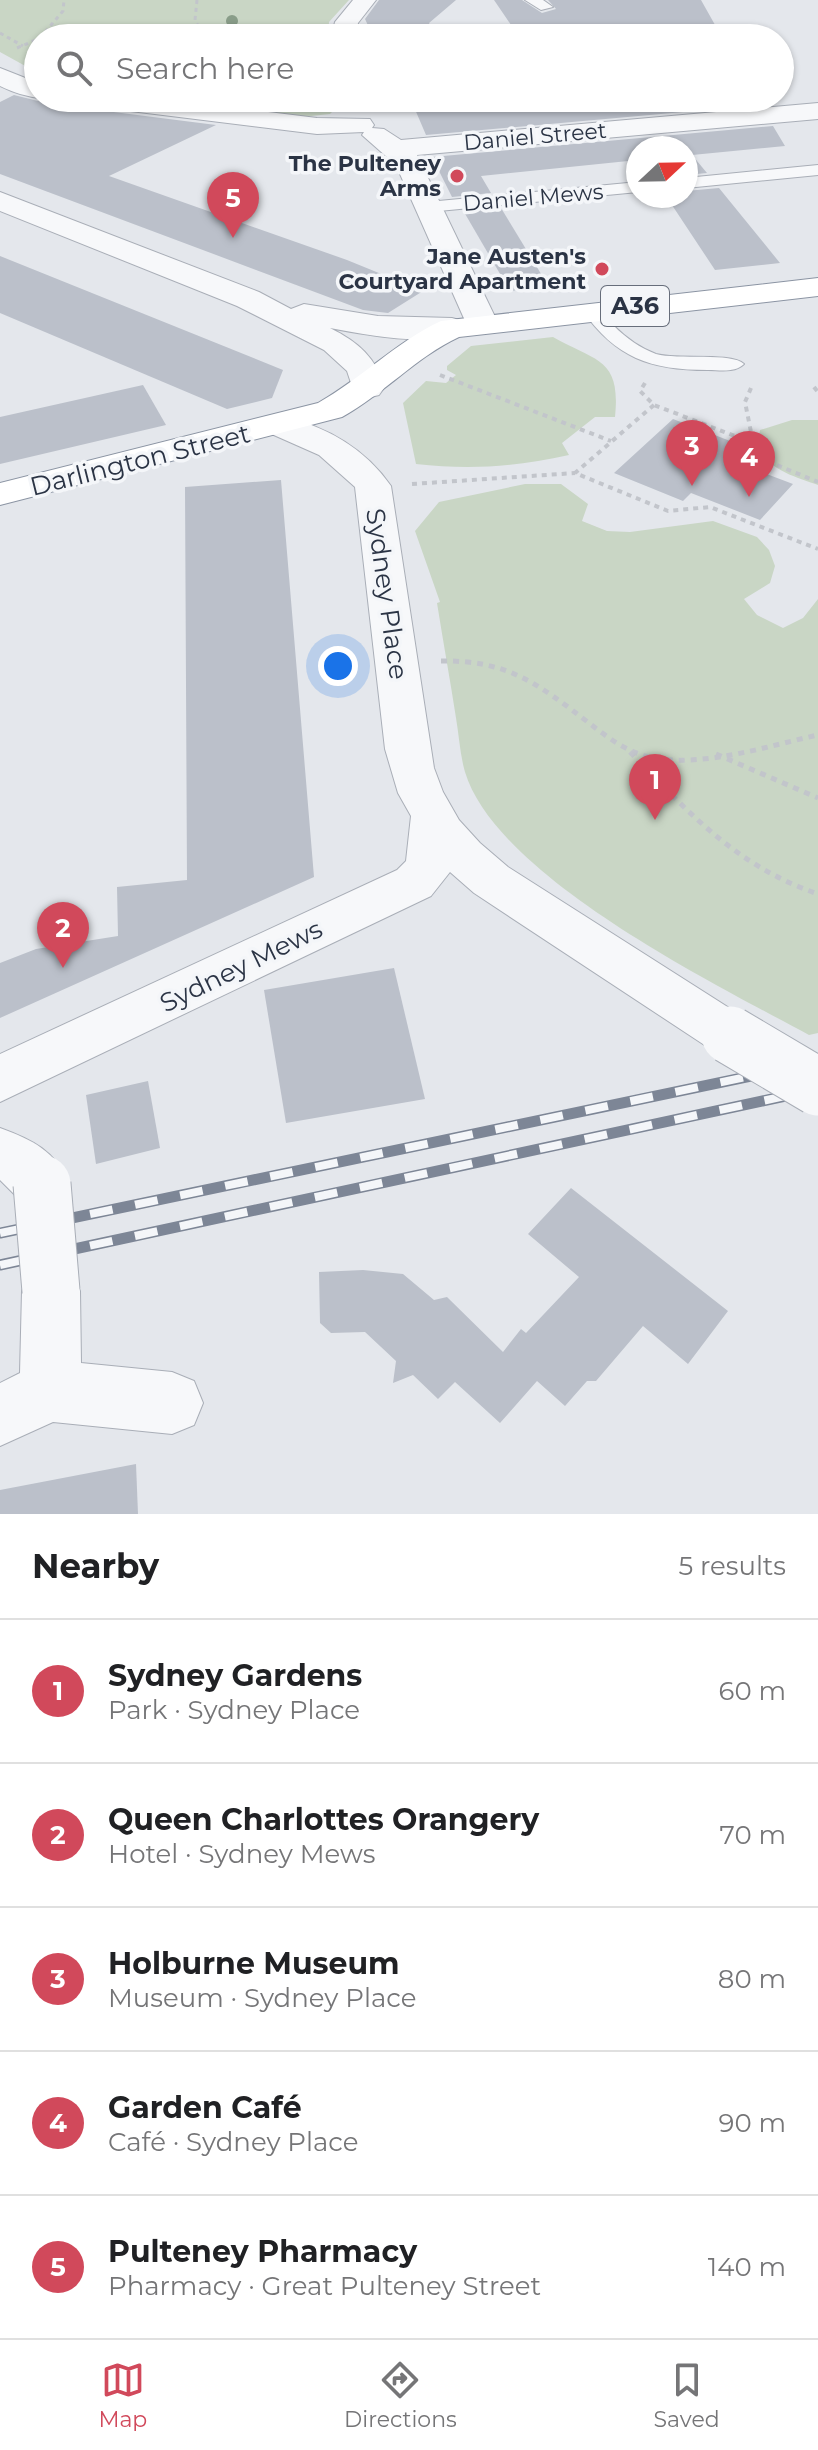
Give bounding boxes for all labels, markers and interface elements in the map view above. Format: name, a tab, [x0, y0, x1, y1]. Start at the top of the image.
search box	[24, 24, 794, 112]
icon: search	[52, 46, 96, 90]
text: Search here	[116, 50, 294, 87]
street label: Daniel Street	[462, 117, 608, 156]
north arrow	[626, 136, 698, 208]
place label: The Pulteney Arms	[289, 150, 442, 202]
marker: The Pulteney Arms	[448, 167, 466, 185]
pin: 5	[207, 172, 259, 238]
street label: Daniel Mews	[462, 178, 605, 217]
place label: Jane Austen's Courtyard Apartment	[339, 243, 586, 295]
marker: Jane Austen's Courtyard Apartment	[593, 260, 611, 278]
road number: A36	[601, 286, 669, 326]
street label: Darlington Street	[27, 417, 253, 503]
pin: 3	[666, 420, 718, 486]
pin: 4	[723, 431, 775, 497]
street label: Sydney Place	[359, 506, 415, 682]
your location	[318, 646, 358, 686]
pin: 1	[629, 754, 681, 820]
pin: 2	[37, 902, 89, 968]
street label: Sydney Mews	[154, 913, 328, 1019]
text: Nearby	[32, 1545, 159, 1587]
text: 5 results	[679, 1550, 786, 1582]
text: Sydney Gardens	[108, 1657, 362, 1694]
text: 1	[53, 1675, 63, 1707]
text: 60 m	[719, 1675, 786, 1707]
text: Park · Sydney Place	[108, 1694, 360, 1726]
text: Queen Charlottes Orangery	[108, 1801, 539, 1838]
text: 2	[50, 1819, 66, 1851]
text: 70 m	[720, 1819, 786, 1851]
text: Hotel · Sydney Mews	[108, 1838, 375, 1870]
text: Holburne Museum	[108, 1945, 400, 1982]
text: 3	[50, 1963, 66, 1995]
text: 80 m	[718, 1963, 786, 1995]
text: Museum · Sydney Place	[108, 1982, 416, 2014]
text: Garden Café	[108, 2089, 302, 2126]
text: 4	[49, 2107, 67, 2139]
text: 90 m	[719, 2107, 786, 2139]
text: Café · Sydney Place	[108, 2126, 359, 2158]
text: Pulteney Pharmacy	[108, 2233, 417, 2270]
text: 5	[50, 2251, 66, 2283]
text: 140 m	[708, 2251, 786, 2283]
text: Pharmacy · Great Pulteney Street	[108, 2270, 541, 2302]
tab: Map	[98, 2358, 147, 2433]
tab: Directions	[344, 2358, 457, 2433]
tab: Saved	[654, 2358, 720, 2433]

